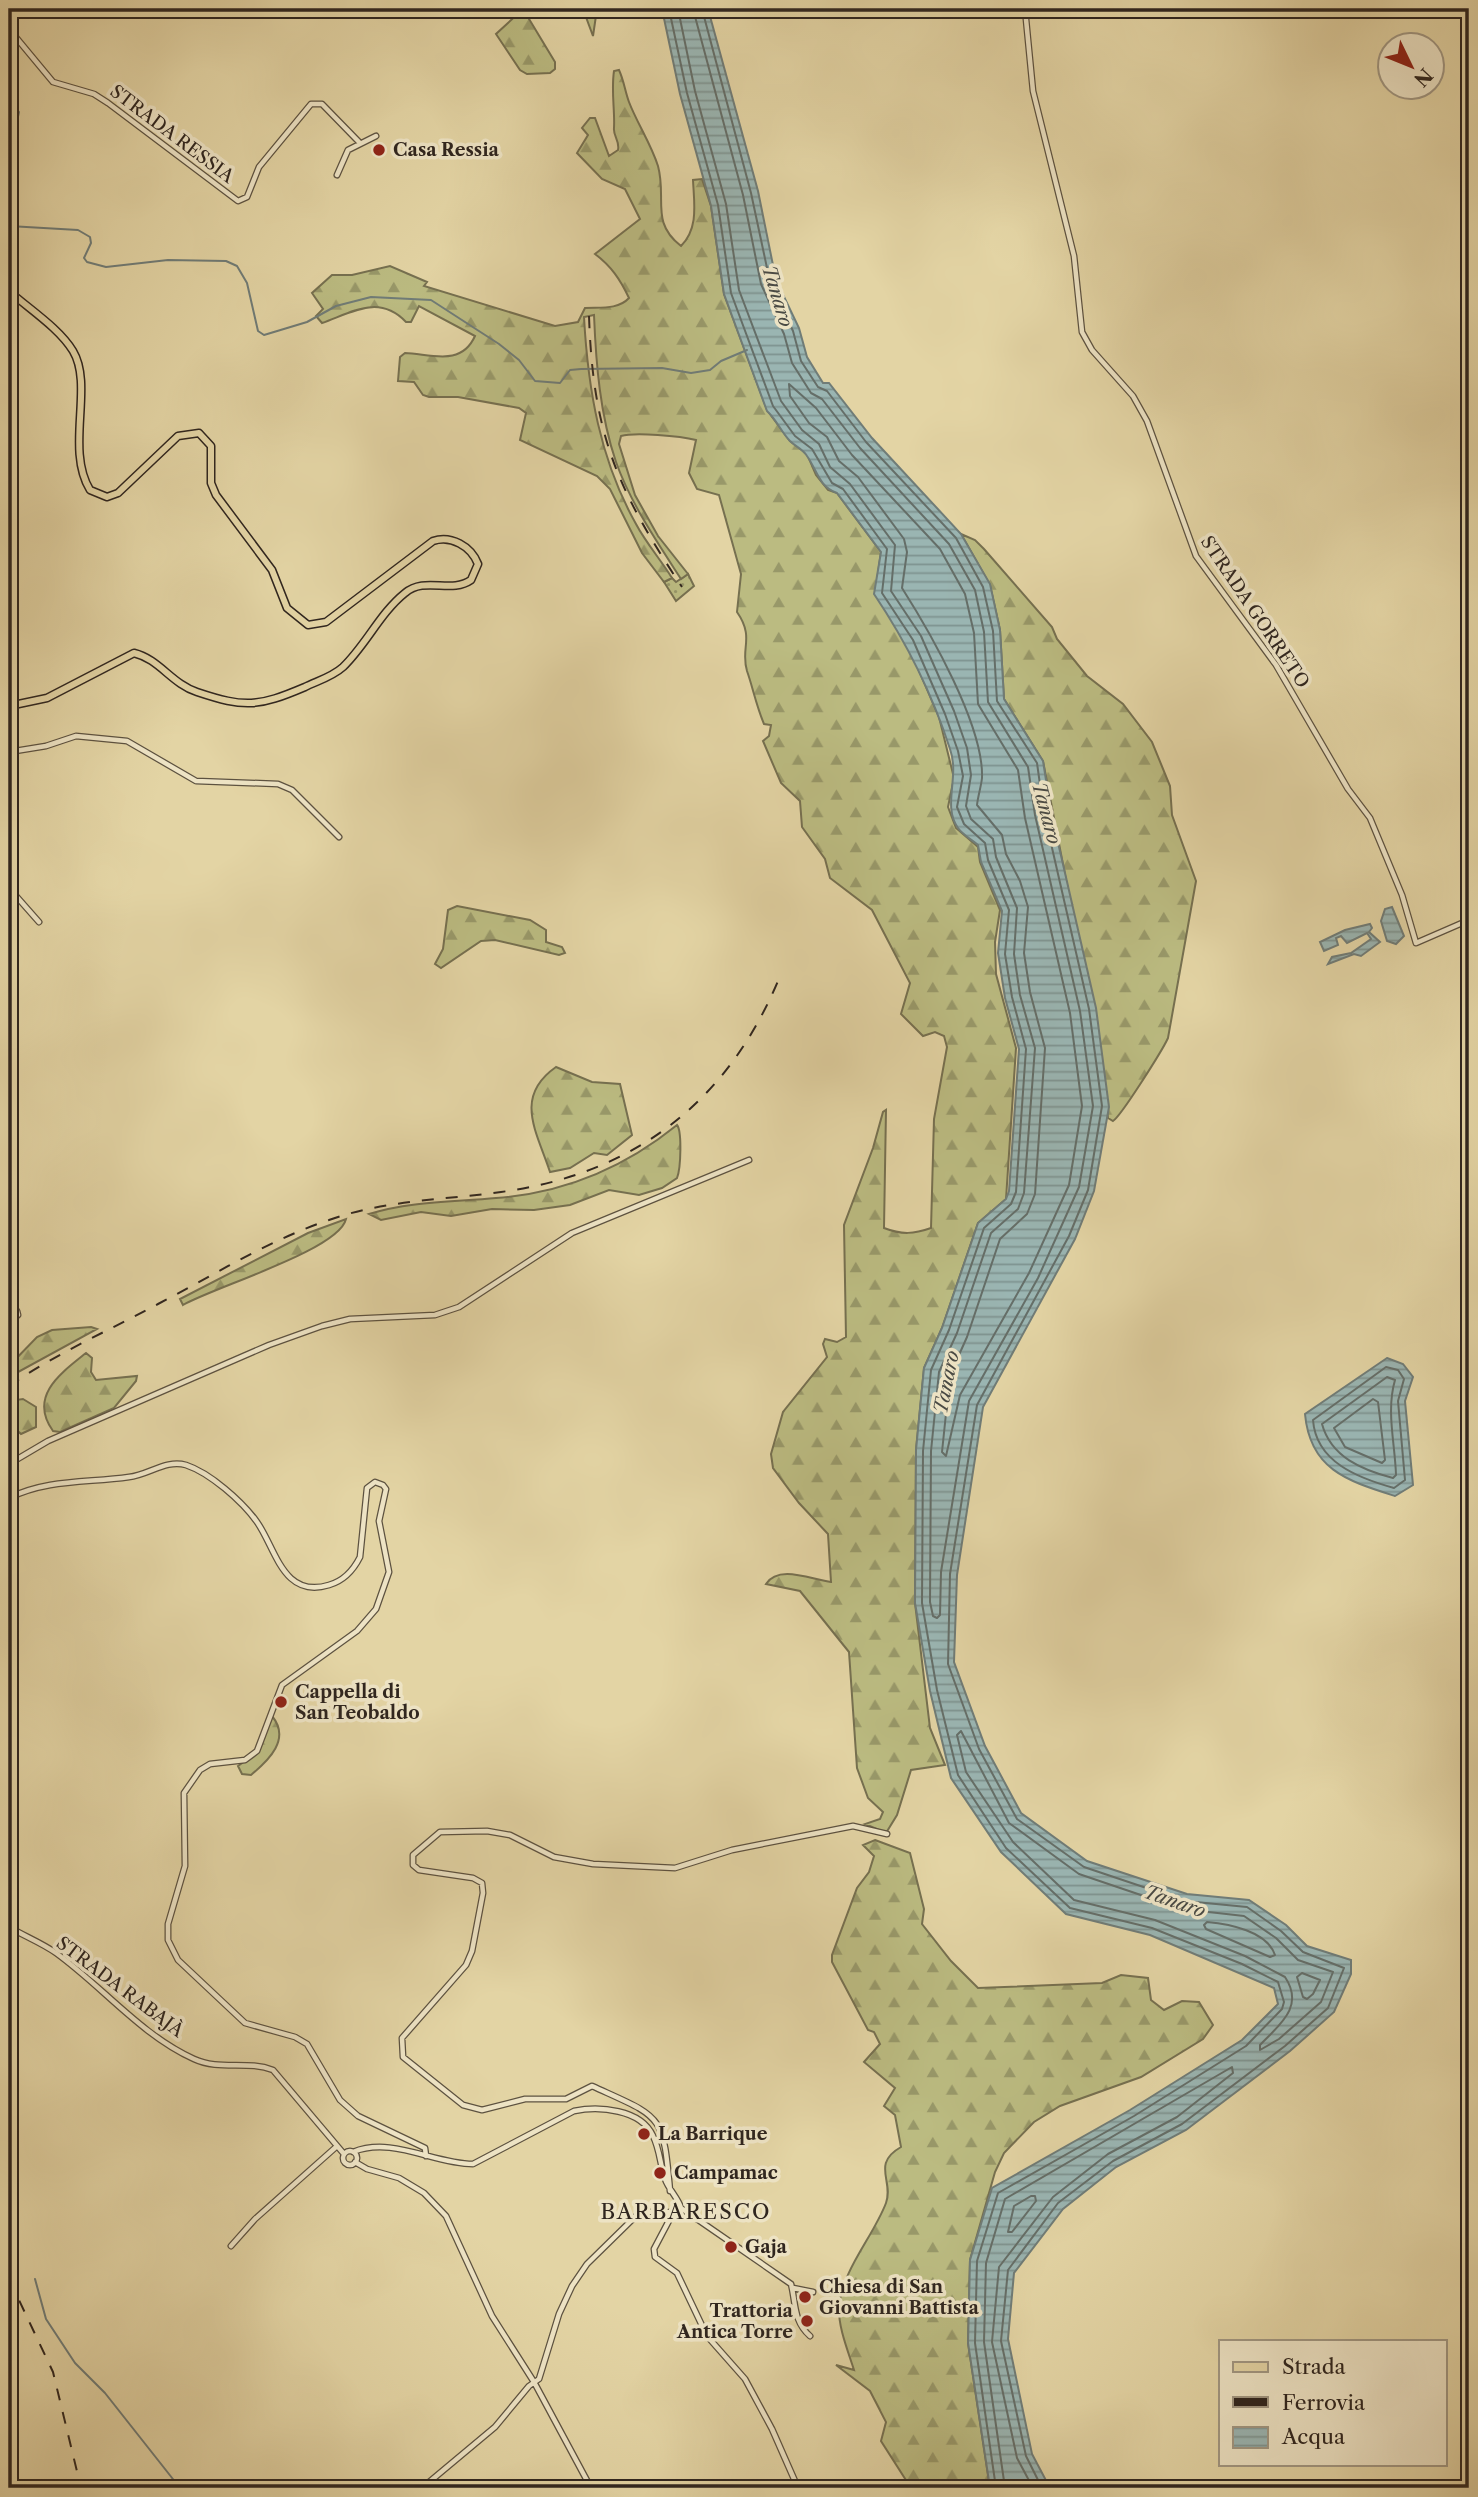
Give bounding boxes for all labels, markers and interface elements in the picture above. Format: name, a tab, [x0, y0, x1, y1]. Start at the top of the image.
north arrow	[1376, 32, 1446, 102]
text: N	[1409, 63, 1437, 91]
street label: STRADA RESSIA	[106, 80, 239, 188]
place label: Casa Ressia	[393, 139, 500, 161]
marker: Casa Ressia	[371, 142, 387, 158]
water label: Tanaro	[757, 262, 798, 330]
street label: STRADA GORRETO	[1196, 532, 1314, 692]
water label: Tanaro	[1027, 780, 1066, 847]
water label: Tanaro	[929, 1349, 964, 1415]
place label: Cappella di San Teobaldo	[295, 1681, 420, 1724]
marker: Cappella di San Teobaldo	[273, 1694, 289, 1710]
water label: Tanaro	[1141, 1880, 1209, 1923]
street label: STRADA RABAJÀ	[52, 1931, 189, 2042]
place label: La Barrique	[658, 2123, 768, 2145]
marker: La Barrique	[636, 2126, 652, 2142]
place label: Campamac	[674, 2162, 778, 2184]
marker: Campamac	[652, 2165, 668, 2181]
district label: BARBARESCO	[601, 2199, 771, 2224]
place label: Gaja	[745, 2236, 788, 2258]
marker: Gaja	[723, 2239, 739, 2255]
place label: Chiesa di San Giovanni Battista	[819, 2276, 980, 2319]
marker: Chiesa di San Giovanni Battista	[797, 2289, 813, 2305]
place label: Trattoria Antica Torre	[676, 2300, 794, 2343]
marker: Trattoria Antica Torre	[799, 2313, 815, 2329]
legend	[1219, 2340, 1446, 2466]
text: Strada	[1282, 2354, 1347, 2379]
text: Ferrovia	[1282, 2390, 1366, 2415]
text: Acqua	[1281, 2424, 1346, 2449]

